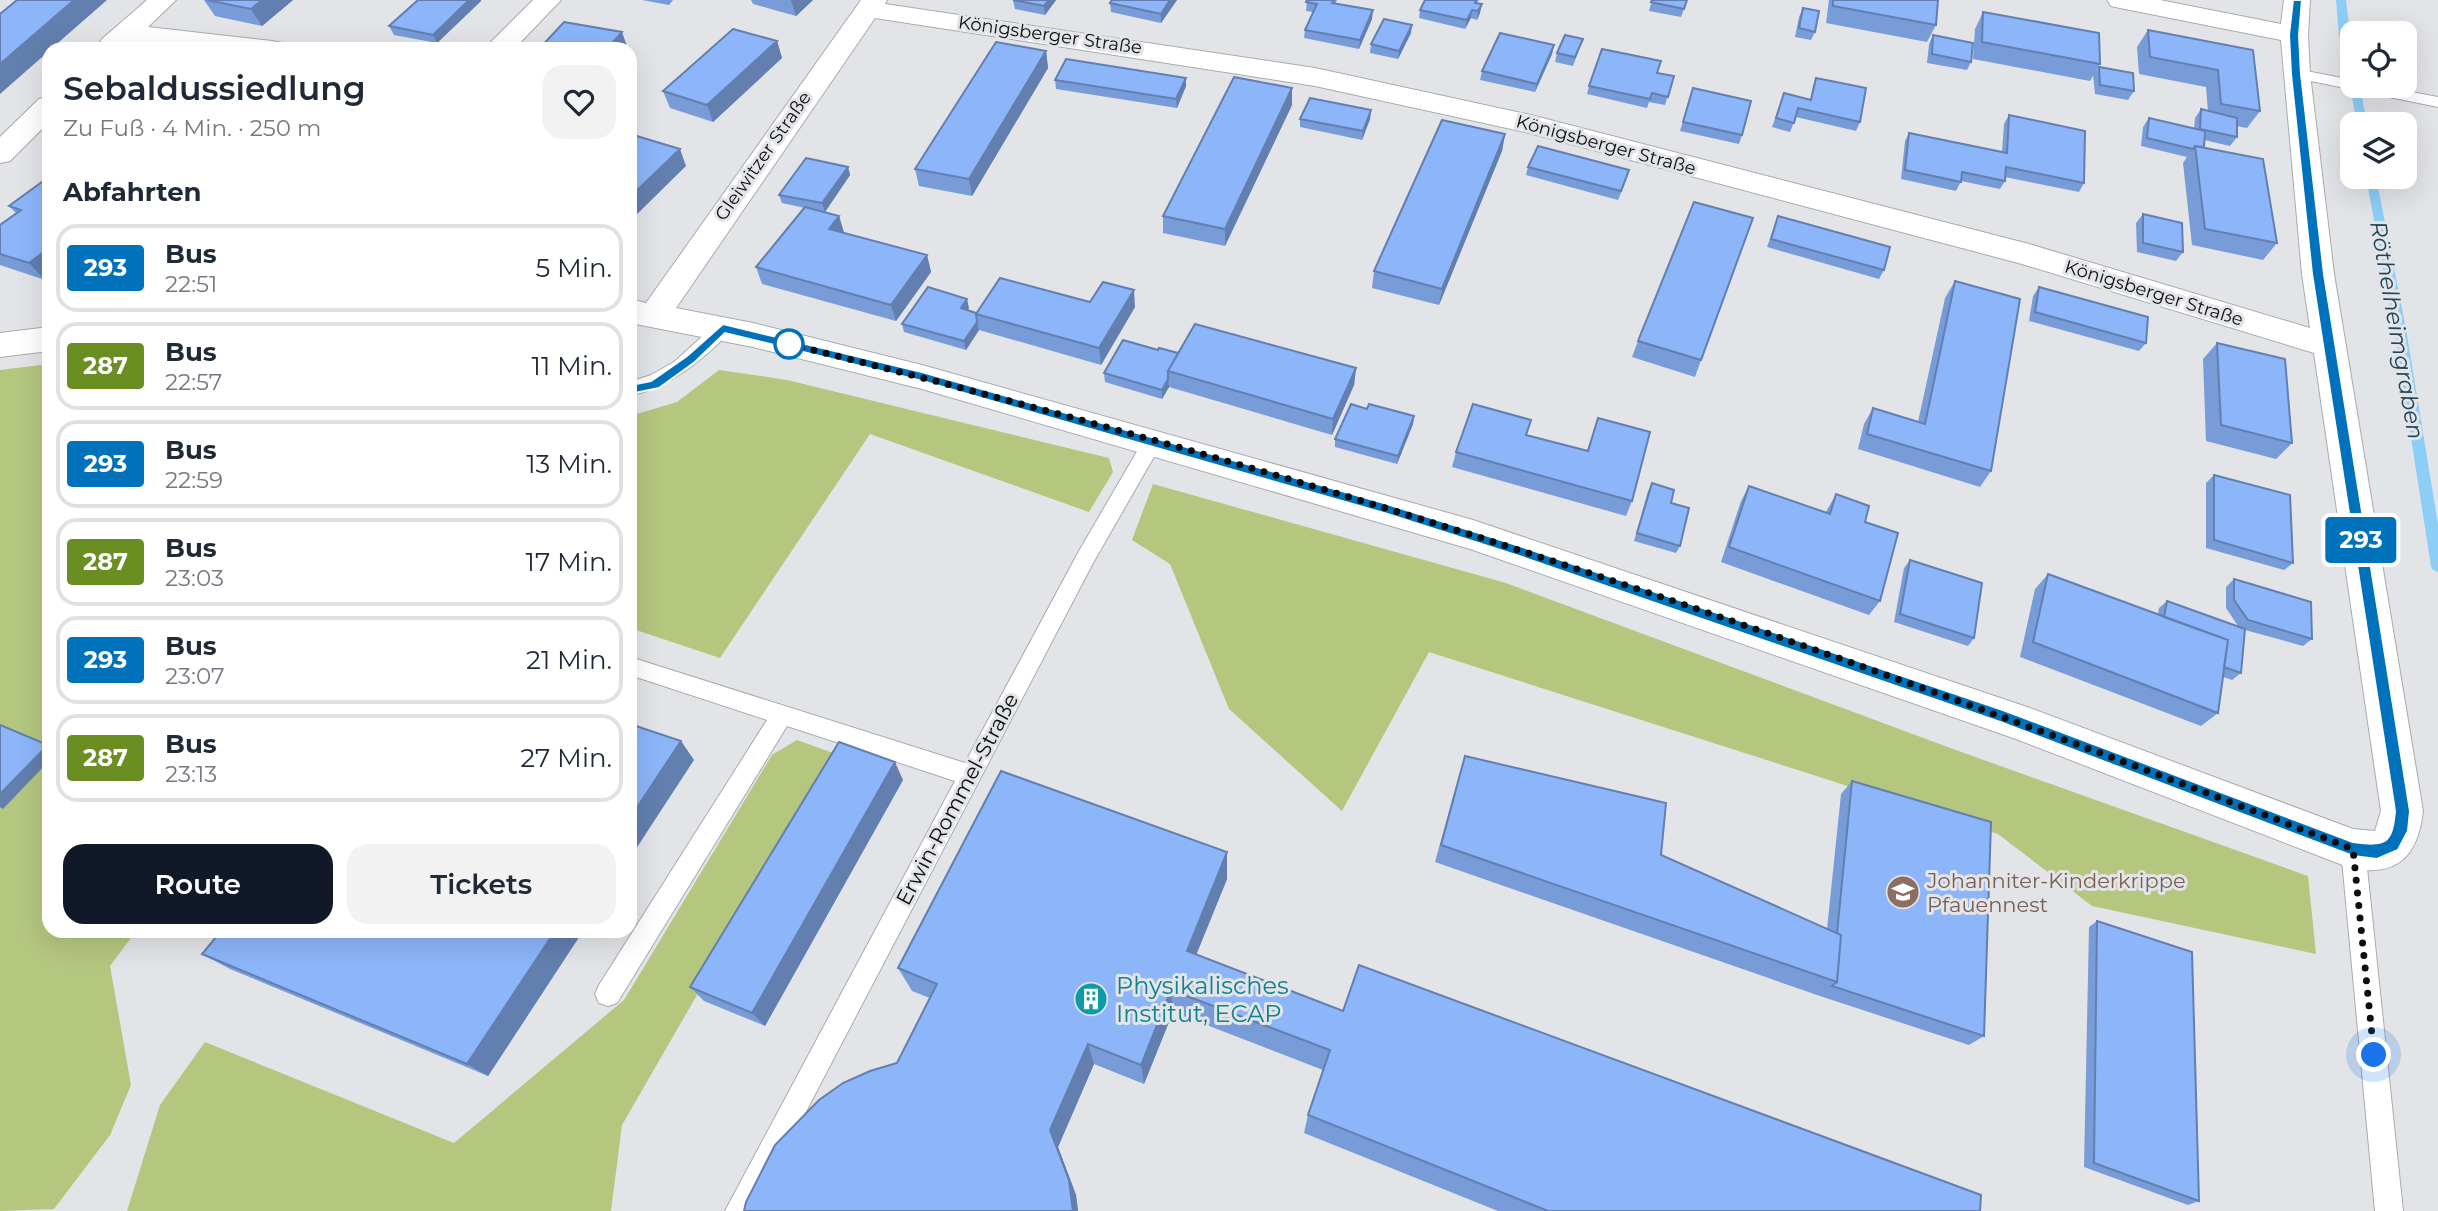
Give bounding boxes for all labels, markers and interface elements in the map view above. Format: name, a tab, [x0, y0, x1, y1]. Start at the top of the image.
street label: Königsberger Straße	[957, 11, 1143, 59]
map controls	[2340, 21, 2417, 189]
button: locate	[2340, 21, 2417, 98]
button: heart	[542, 65, 616, 139]
text: Sebaldussiedlung	[63, 68, 366, 108]
street label: Gleiwitzer Straße	[710, 87, 816, 225]
street label: Königsberger Straße	[1514, 110, 1698, 180]
button: layers	[2340, 112, 2417, 189]
text: Zu Fuß · 4 Min. · 250 m	[63, 114, 322, 142]
text: Abfahrten	[63, 176, 202, 208]
water label: Röthelheimgraben	[2364, 219, 2430, 441]
text: Bus	[165, 238, 217, 270]
text: 5 Min.	[536, 252, 612, 284]
text: 293	[84, 253, 127, 282]
street label: Königsberger Straße	[2062, 255, 2246, 331]
text: 22:51	[165, 270, 217, 298]
unlabelled marker	[774, 329, 804, 359]
text: Bus	[165, 336, 217, 368]
text: 11 Min.	[532, 350, 612, 382]
text: 287	[83, 351, 128, 380]
text: 22:57	[165, 368, 222, 396]
text: Bus	[165, 434, 217, 466]
text: 13 Min.	[526, 448, 612, 480]
text: 293	[84, 449, 127, 478]
text: 22:59	[165, 466, 223, 494]
line badge: 293	[2321, 517, 2401, 563]
text: 293	[2339, 525, 2383, 554]
text: Bus	[165, 532, 217, 564]
text: 17 Min.	[526, 546, 612, 578]
text: 287	[83, 547, 128, 576]
text: 23:03	[165, 564, 224, 592]
text: Bus	[165, 630, 217, 662]
text: 21 Min.	[526, 644, 612, 676]
text: 293	[84, 645, 127, 674]
text: 23:07	[165, 662, 225, 690]
street label: Erwin-Rommel-Straße	[891, 689, 1023, 909]
text: Bus	[165, 728, 217, 760]
text: 27 Min.	[520, 742, 612, 774]
text: 287	[83, 743, 128, 772]
text: 23:13	[165, 760, 217, 788]
button: Route	[63, 844, 333, 924]
button: Tickets	[347, 844, 616, 924]
place label: Johanniter-Kinderkrippe Pfauennest	[1926, 868, 2186, 917]
school or university icon: Johanniter-Kinderkrippe Pfauennest	[1884, 873, 1922, 911]
place label: Physikalisches Institut, ECAP	[1116, 971, 1289, 1028]
building icon: Physikalisches Institut, ECAP	[1072, 980, 1110, 1018]
your location	[2356, 1037, 2391, 1072]

